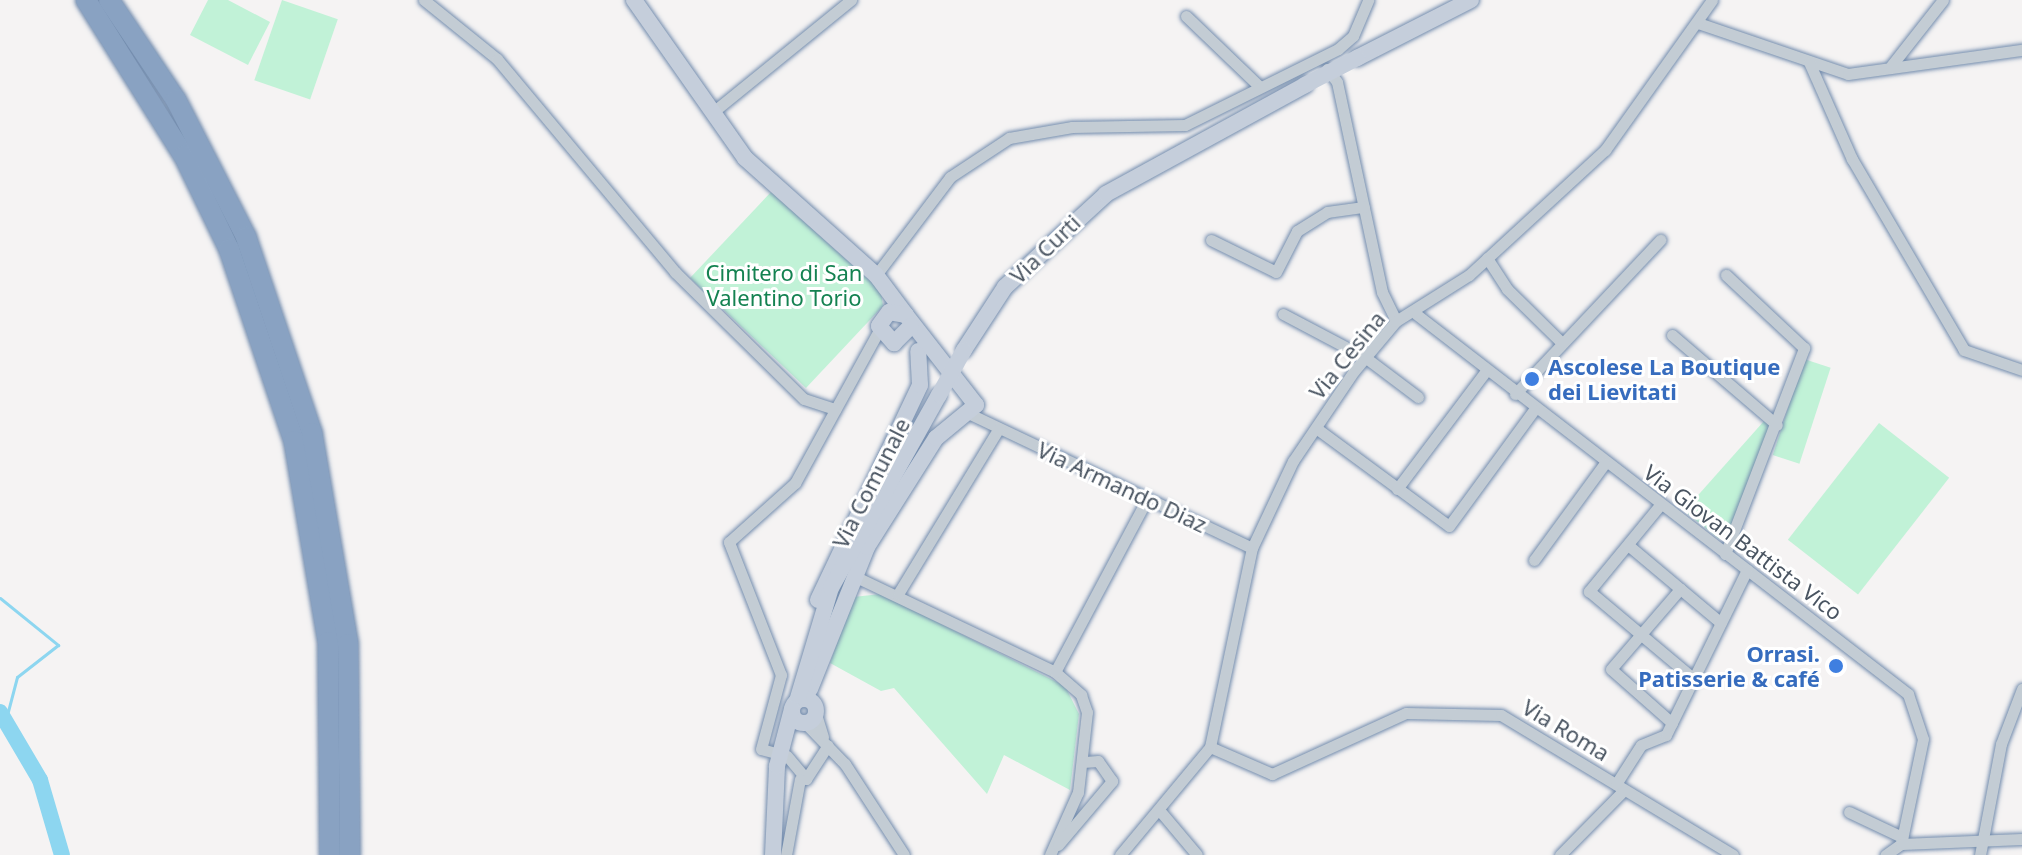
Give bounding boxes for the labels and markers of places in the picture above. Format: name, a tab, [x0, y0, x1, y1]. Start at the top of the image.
place label: Ascolese La Boutique dei Lievitati	[1548, 353, 1780, 404]
marker: Ascolese La Boutique dei Lievitati	[1523, 370, 1541, 388]
place label: Orrasi. Patisserie & café	[1638, 640, 1820, 692]
marker: Orrasi. Patisserie & café	[1827, 657, 1845, 675]

